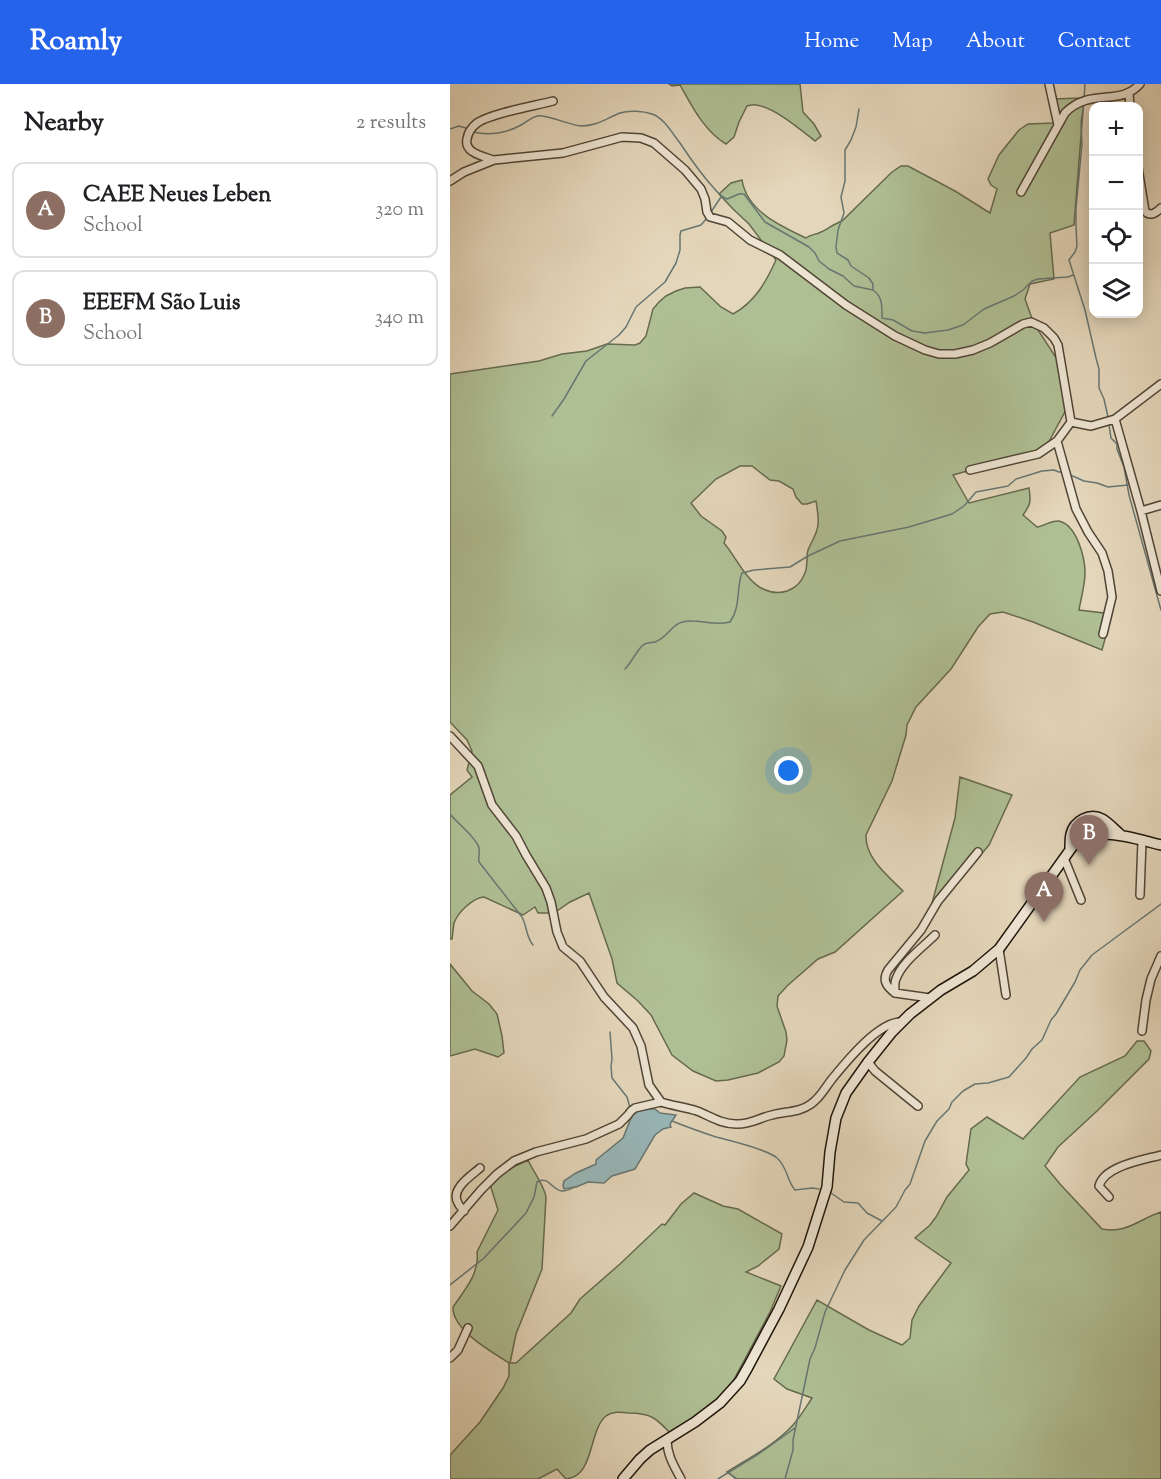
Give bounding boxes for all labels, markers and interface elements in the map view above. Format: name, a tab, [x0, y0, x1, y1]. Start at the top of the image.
text: Roamly	[30, 22, 122, 62]
text: Home	[804, 27, 859, 57]
text: Map	[892, 27, 933, 57]
text: About	[966, 27, 1025, 57]
text: Contact	[1058, 27, 1131, 57]
map controls	[1089, 102, 1143, 318]
button: +	[1089, 102, 1143, 156]
text: Nearby	[24, 105, 104, 142]
text: 2 results	[356, 109, 426, 138]
button: −	[1089, 156, 1143, 210]
text: CAEE Neues Leben	[83, 180, 271, 212]
text: A	[37, 196, 54, 225]
text: 320 m	[375, 196, 424, 225]
button: locate	[1089, 210, 1143, 264]
text: School	[83, 212, 143, 241]
button: layers	[1089, 264, 1143, 318]
text: EEEFM São Luis	[83, 288, 240, 320]
text: B	[39, 304, 52, 333]
text: 340 m	[375, 304, 424, 333]
text: School	[83, 320, 143, 349]
your location	[774, 756, 803, 785]
pin: B	[1070, 816, 1108, 865]
pin: A	[1024, 872, 1064, 922]

